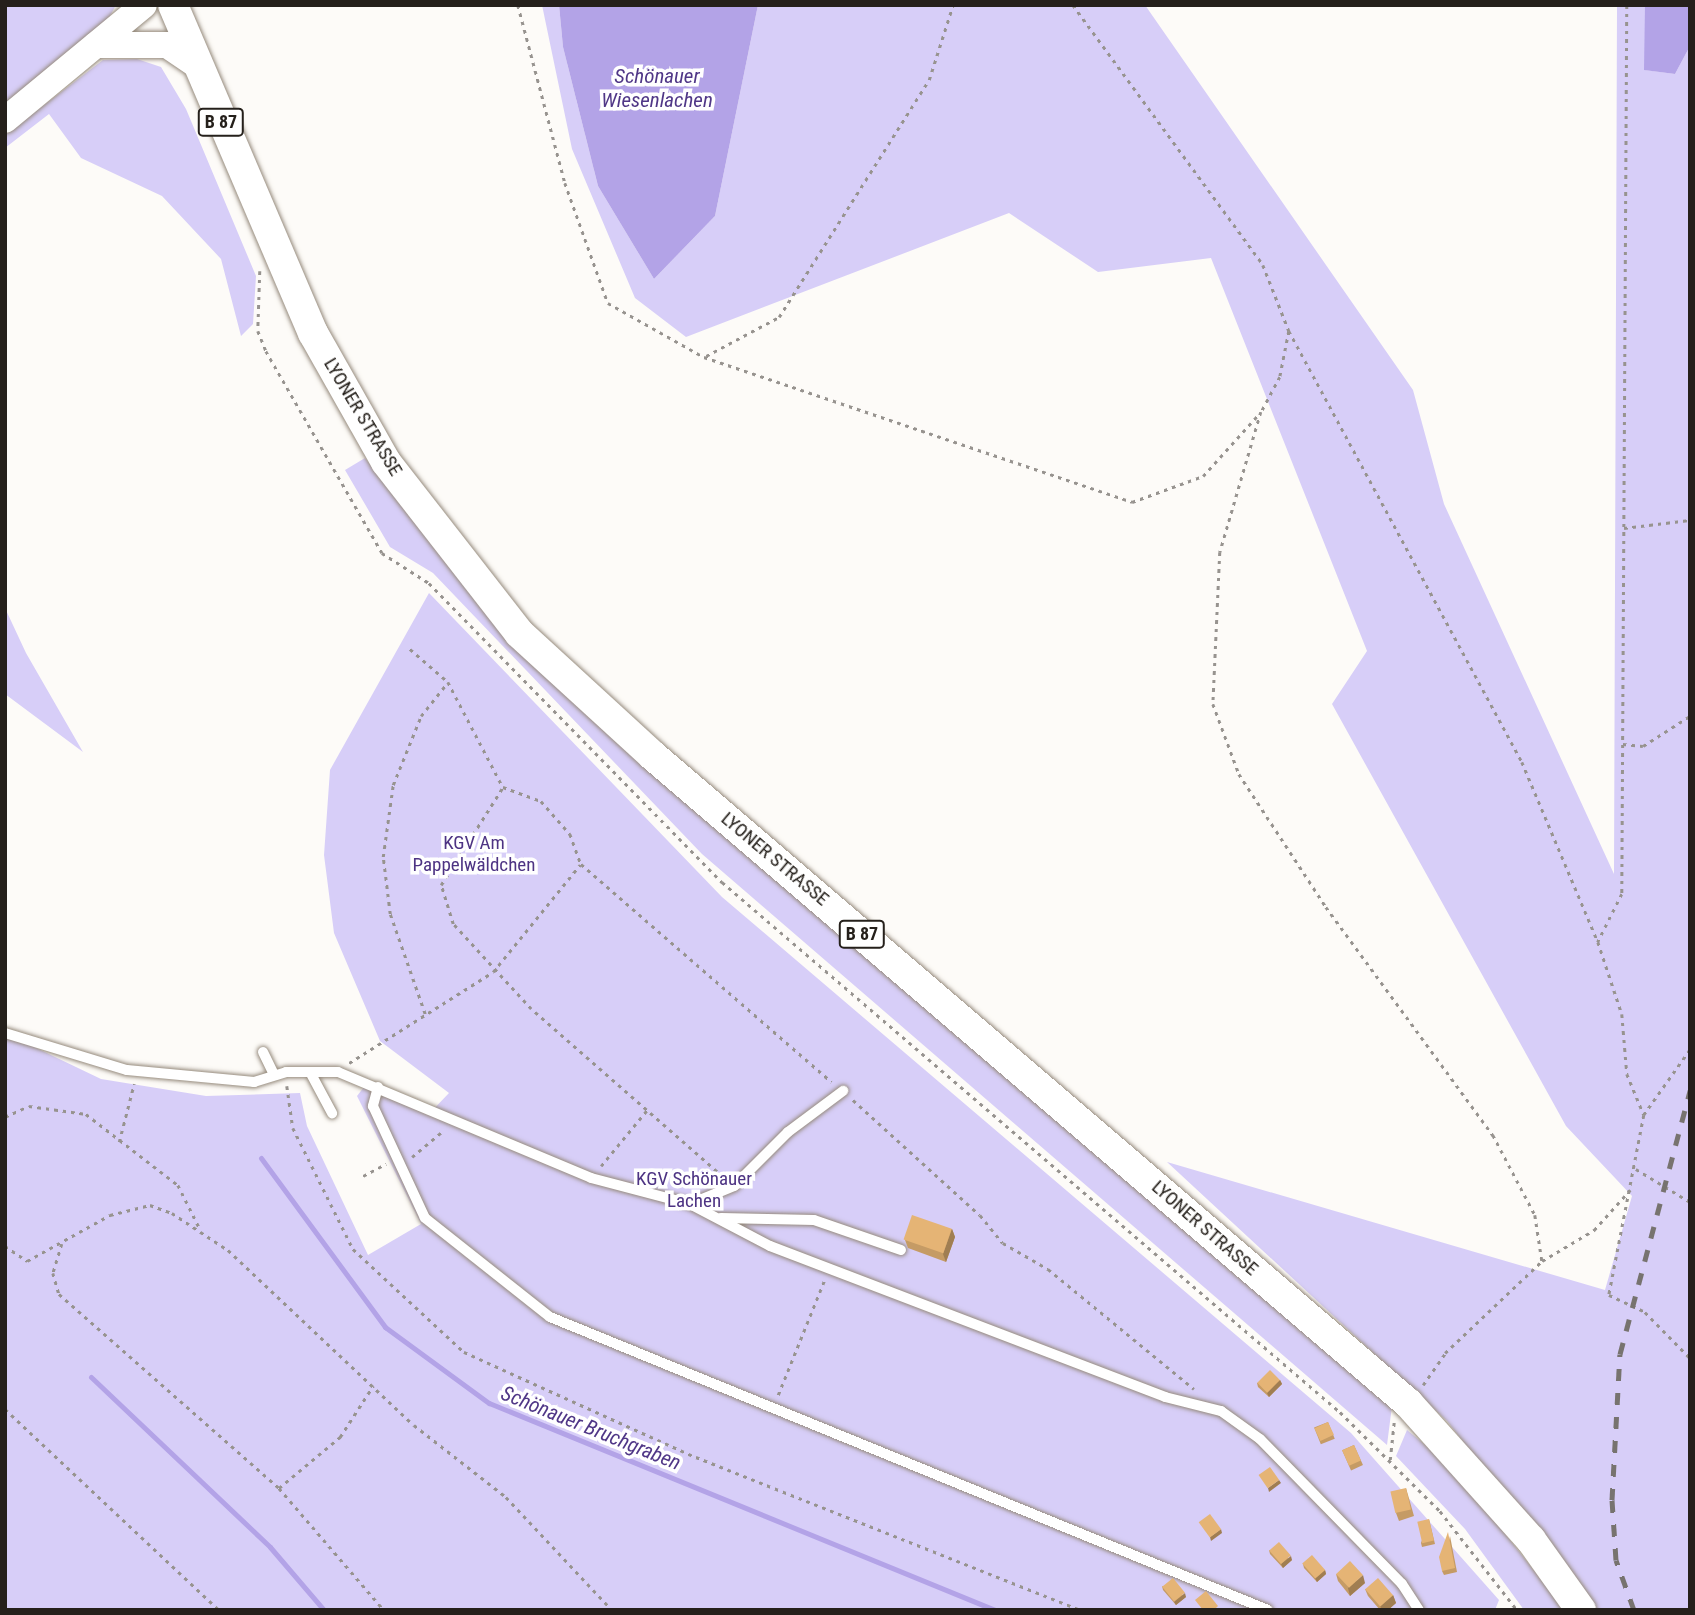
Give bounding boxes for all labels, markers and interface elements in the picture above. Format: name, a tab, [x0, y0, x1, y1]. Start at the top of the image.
water label: Schönauer Wiesenlachen	[601, 63, 713, 113]
road number: B 87	[196, 107, 246, 136]
street label: LYONER STRASSE	[319, 354, 407, 480]
street label: LYONER STRASSE	[717, 807, 833, 911]
park label: KGV Am Pappelwäldchen	[413, 832, 535, 876]
road number: B 87	[838, 919, 886, 948]
park label: KGV Schönauer Lachen	[636, 1168, 752, 1212]
street label: LYONER STRASSE	[1147, 1176, 1263, 1280]
water label: Schönauer Bruchgraben	[498, 1380, 684, 1476]

